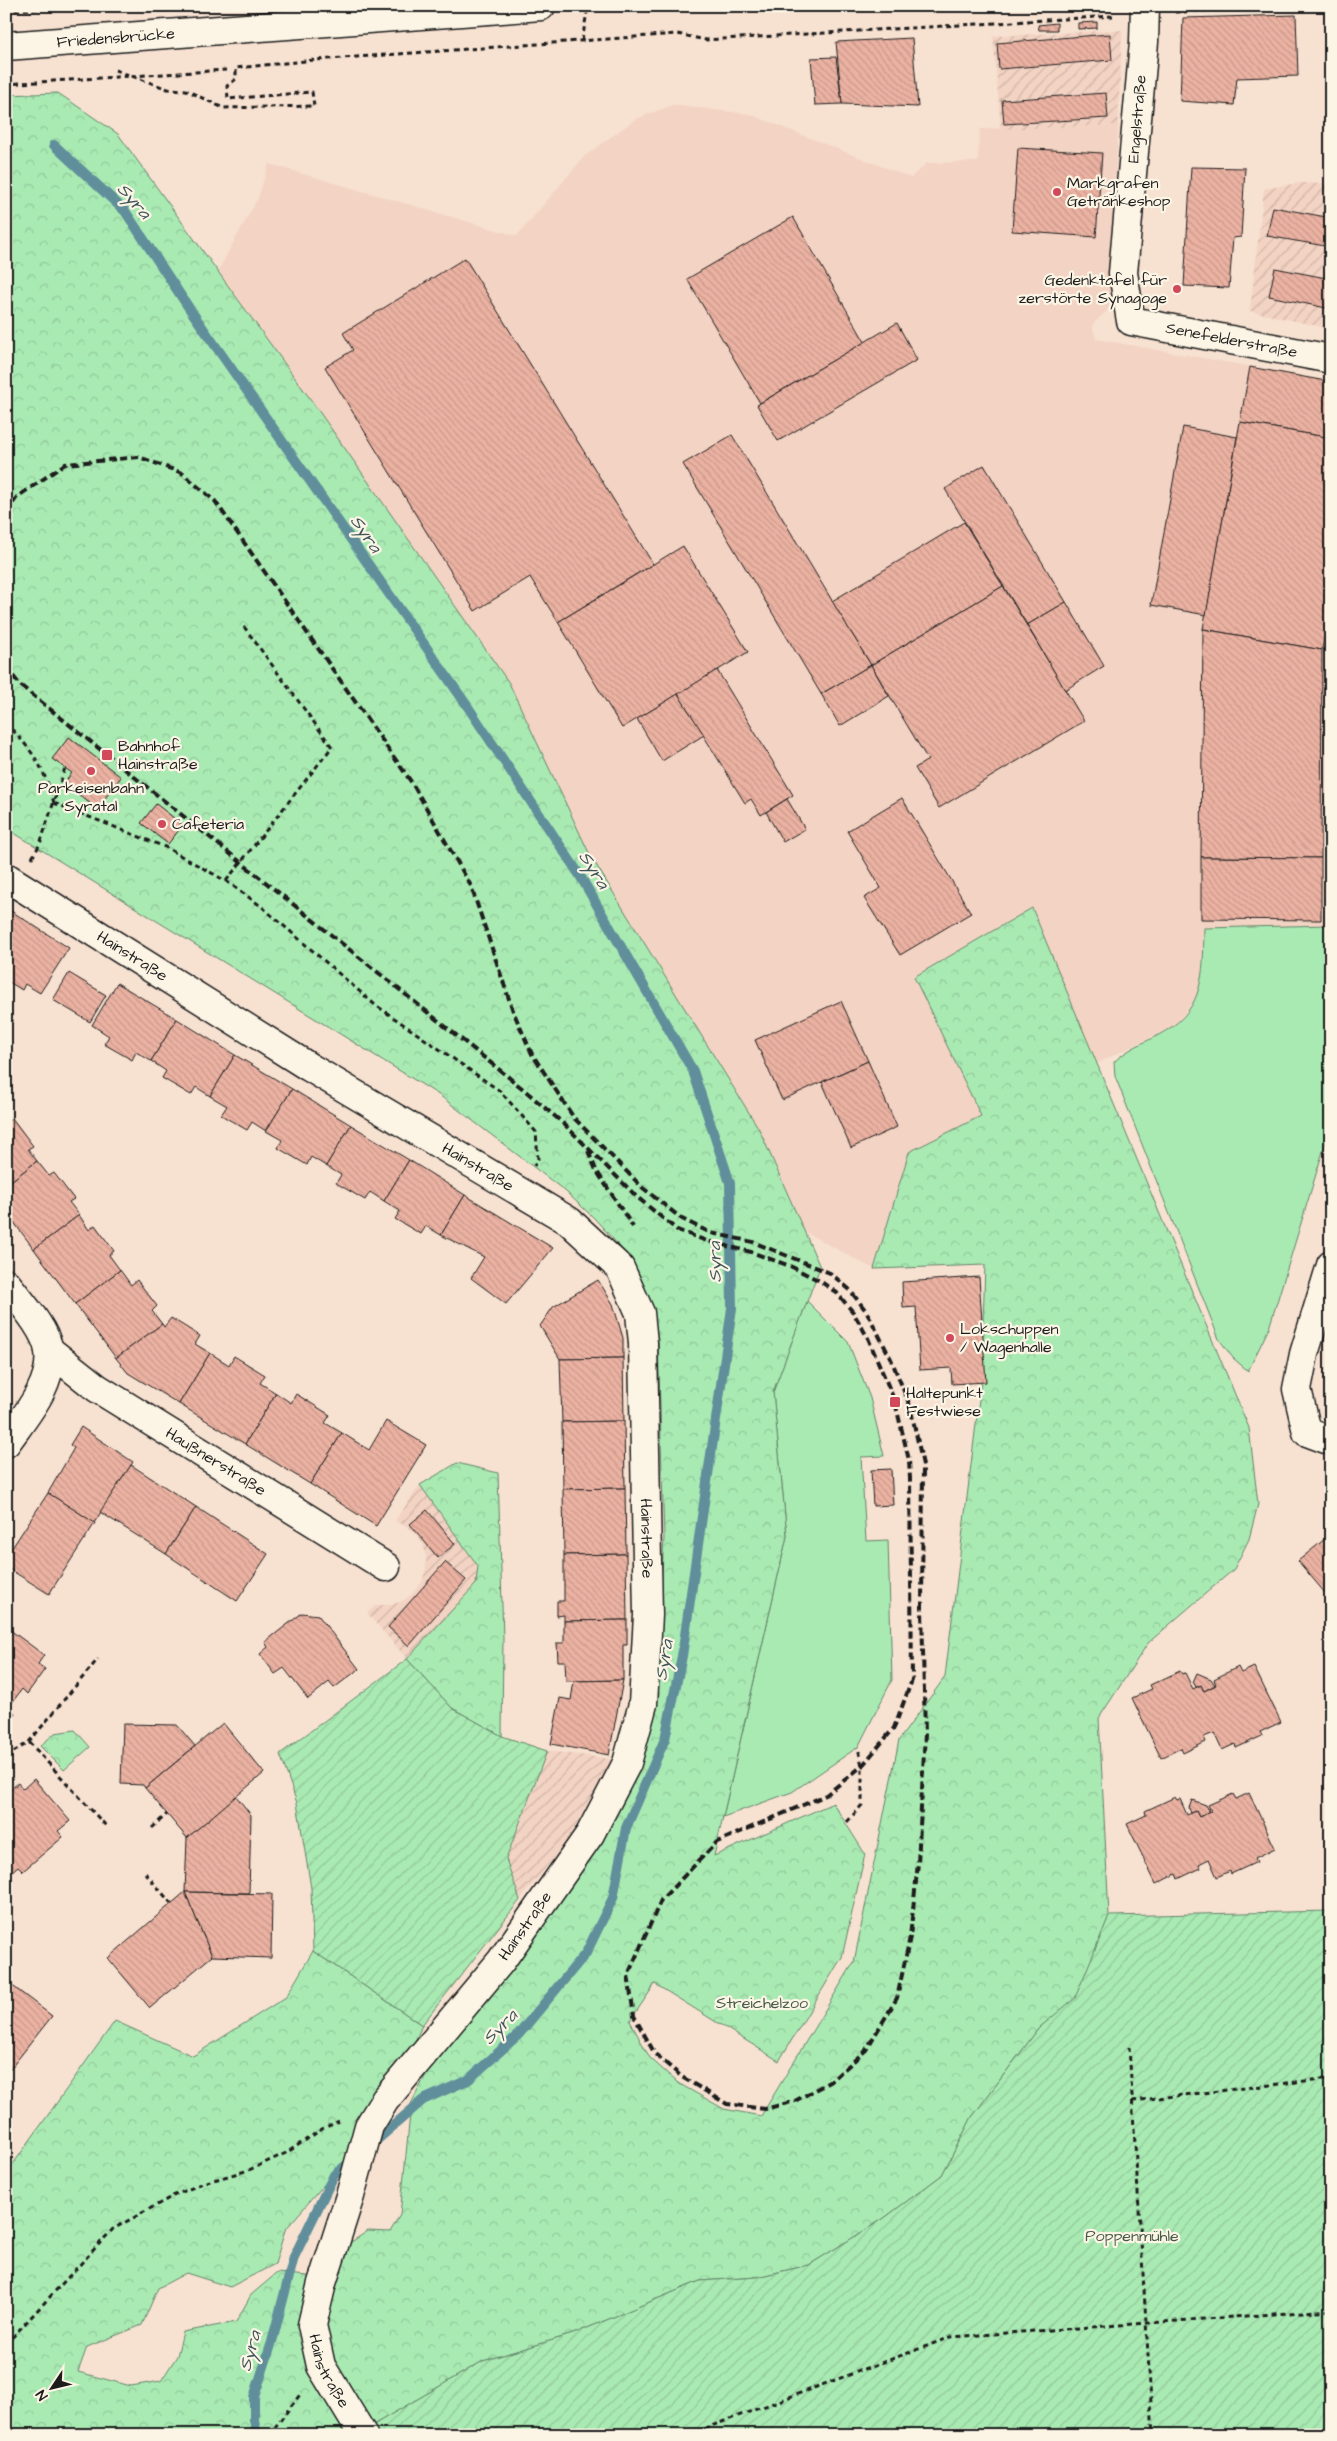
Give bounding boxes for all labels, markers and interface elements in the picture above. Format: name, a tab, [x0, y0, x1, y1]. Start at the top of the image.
street label: Friedensbrücke	[56, 22, 176, 53]
street label: Engelstraße	[1122, 74, 1153, 164]
place label: Markgrafen Getränkeshop	[1067, 172, 1171, 212]
water label: Syra	[111, 177, 157, 226]
marker: Markgrafen Getränkeshop	[1051, 186, 1063, 198]
place label: Gedenktafel für zerstörte Synagoge	[1018, 269, 1167, 310]
marker: Gedenktafel für zerstörte Synagoge	[1171, 283, 1183, 295]
street label: Senefelderstraße	[1164, 317, 1300, 363]
water label: Syra	[343, 510, 388, 559]
place label: Bahnhof Hainstraße	[118, 735, 198, 775]
marker: Bahnhof Hainstraße	[100, 748, 114, 762]
marker: Parkeisenbahn Syratal	[85, 765, 97, 777]
place label: Parkeisenbahn Syratal	[38, 777, 144, 818]
place label: Cafeteria	[172, 813, 244, 835]
marker: Cafeteria	[156, 818, 168, 830]
water label: Syra	[572, 846, 616, 895]
street label: Hainstraße	[93, 926, 172, 987]
street label: Hainstraße	[438, 1137, 518, 1197]
water label: Syra	[702, 1241, 729, 1282]
place label: Lokschuppen / Wagenhalle	[960, 1318, 1059, 1359]
marker: Lokschuppen / Wagenhalle	[944, 1332, 956, 1344]
place label: Haltepunkt Festwiese	[906, 1382, 983, 1422]
marker: Haltepunkt Festwiese	[888, 1395, 902, 1409]
street label: Haußnerstraße	[161, 1422, 271, 1501]
street label: Hainstraße	[635, 1498, 658, 1579]
water label: Syra	[648, 1637, 681, 1682]
street label: Hainstraße	[493, 1887, 557, 1965]
park label: Streichelzoo	[716, 1992, 808, 2014]
water label: Syra	[477, 2003, 524, 2051]
park label: Poppenmühle	[1085, 2225, 1179, 2247]
water label: Syra	[232, 2327, 269, 2374]
street label: Hainstraße	[303, 2332, 355, 2412]
north arrow	[28, 2364, 78, 2414]
text: N	[31, 2385, 53, 2404]

